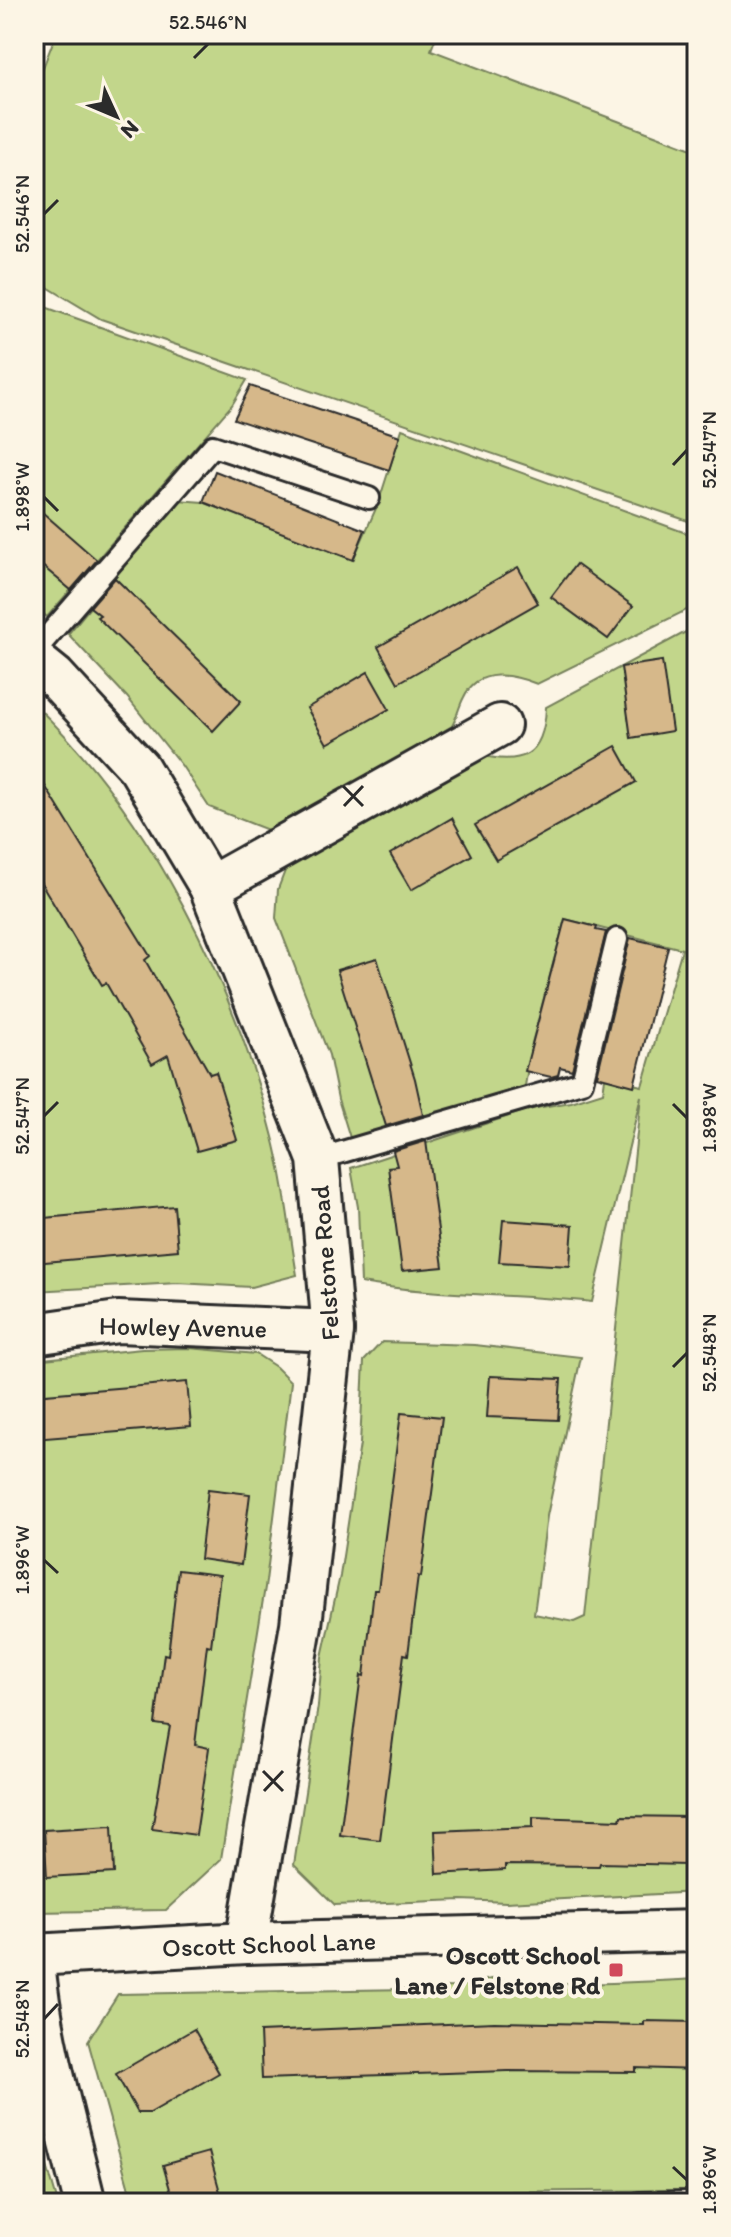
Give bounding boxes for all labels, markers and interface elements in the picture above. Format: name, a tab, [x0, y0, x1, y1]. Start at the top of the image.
text: 52.546°N	[169, 10, 247, 34]
north arrow	[76, 76, 156, 156]
text: N	[115, 115, 145, 144]
text: 52.546°N	[10, 175, 34, 253]
text: 52.547°N	[697, 411, 721, 489]
text: 1.898°W	[10, 462, 34, 532]
text: 52.547°N	[10, 1077, 34, 1155]
text: 1.898°W	[697, 1083, 721, 1153]
street label: Felstone Road	[304, 1184, 346, 1342]
street label: Howley Avenue	[99, 1310, 267, 1344]
text: 52.548°N	[697, 1314, 721, 1392]
text: 1.896°W	[10, 1525, 34, 1595]
street label: Oscott School Lane	[161, 1924, 377, 1964]
place label: Oscott School Lane / Felstone Rd	[394, 1939, 601, 2001]
marker: Oscott School Lane / Felstone Rd	[607, 1961, 625, 1979]
text: 52.548°N	[10, 1980, 34, 2058]
text: 1.896°W	[697, 2145, 721, 2215]

